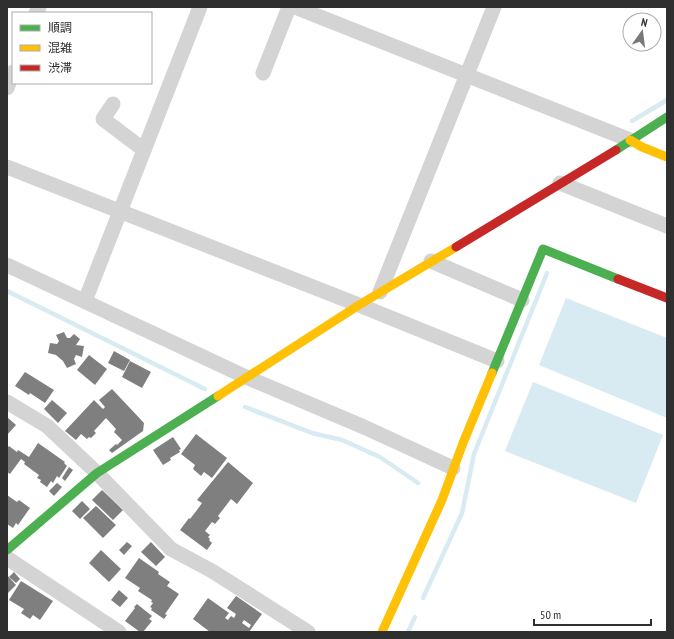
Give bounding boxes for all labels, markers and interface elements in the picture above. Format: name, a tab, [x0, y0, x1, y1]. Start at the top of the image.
legend	[12, 12, 152, 84]
north arrow	[622, 12, 662, 52]
text: N	[640, 15, 649, 30]
text: 順調	[48, 20, 72, 35]
text: 混雑	[48, 40, 72, 55]
text: 渋滞	[48, 60, 72, 75]
scale bar	[534, 601, 651, 627]
text: 50 m	[540, 607, 561, 622]

